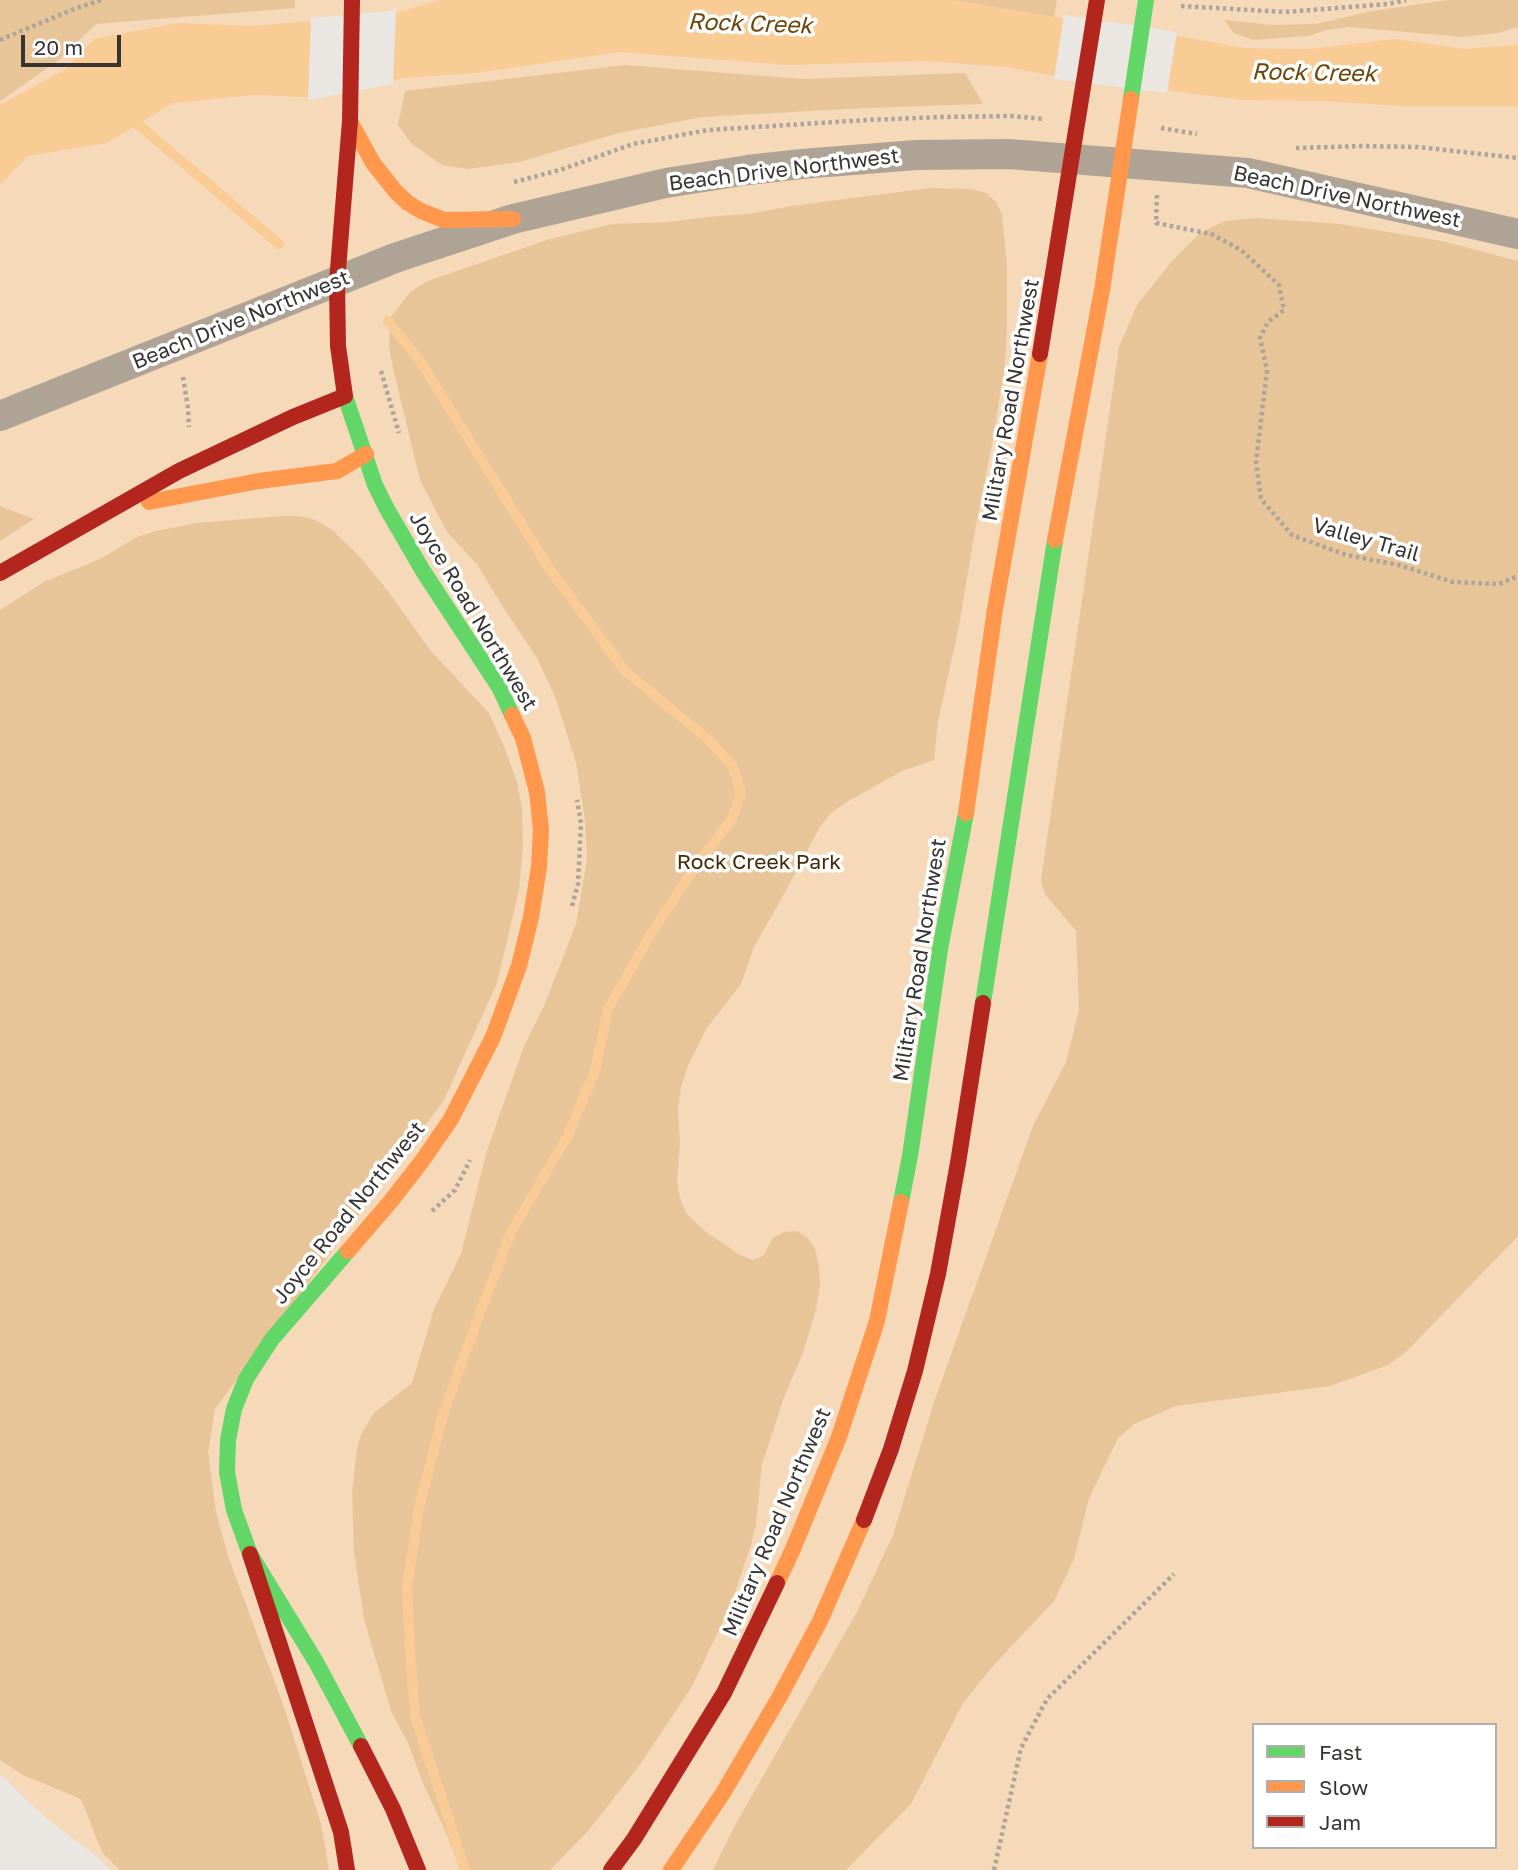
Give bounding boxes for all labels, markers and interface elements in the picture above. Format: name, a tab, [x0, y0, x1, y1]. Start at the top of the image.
water label: Rock Creek	[687, 8, 813, 40]
scale bar	[24, 21, 124, 65]
text: 20 m	[34, 34, 83, 60]
water label: Rock Creek	[1251, 58, 1377, 88]
street label: Beach Drive Northwest	[667, 143, 901, 197]
street label: Beach Drive Northwest	[1231, 161, 1463, 233]
street label: Beach Drive Northwest	[129, 265, 353, 375]
street label: Military Road Northwest	[977, 277, 1045, 523]
street label: Joyce Road Northwest	[404, 507, 542, 715]
street label: Valley Trail	[1310, 513, 1422, 567]
street label: Military Road Northwest	[888, 837, 952, 1083]
park label: Rock Creek Park	[677, 849, 841, 875]
street label: Joyce Road Northwest	[268, 1117, 430, 1309]
street label: Military Road Northwest	[717, 1404, 837, 1640]
legend	[1252, 1723, 1497, 1849]
text: Fast	[1319, 1739, 1362, 1765]
text: Slow	[1319, 1774, 1368, 1800]
text: Jam	[1319, 1809, 1361, 1835]

